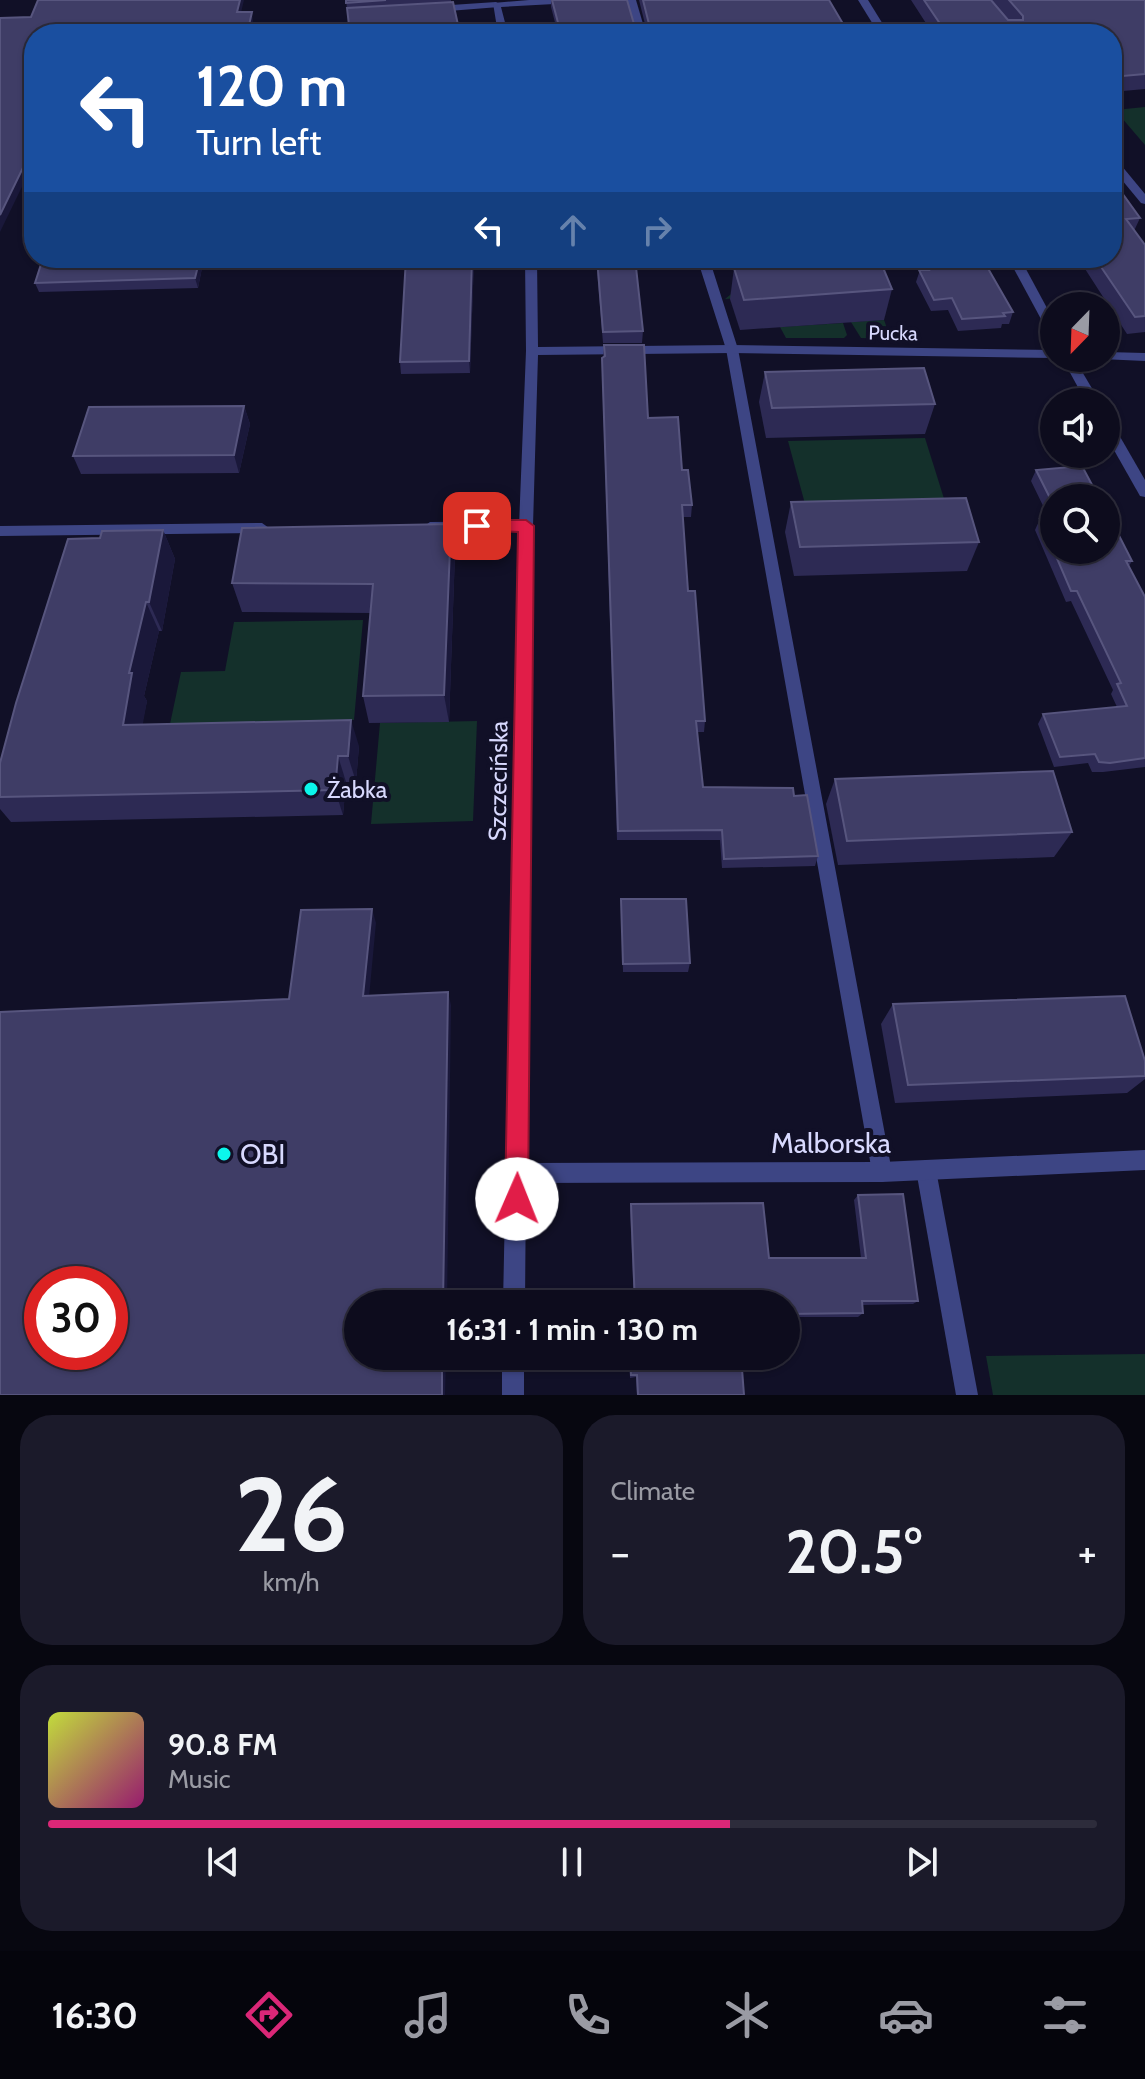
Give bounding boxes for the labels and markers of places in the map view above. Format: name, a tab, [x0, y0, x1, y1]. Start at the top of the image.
pin	[443, 492, 511, 560]
place label: Żabka	[327, 775, 388, 804]
marker: Żabka	[302, 780, 320, 798]
place label: OBI	[240, 1137, 285, 1171]
marker: OBI	[215, 1145, 233, 1163]

